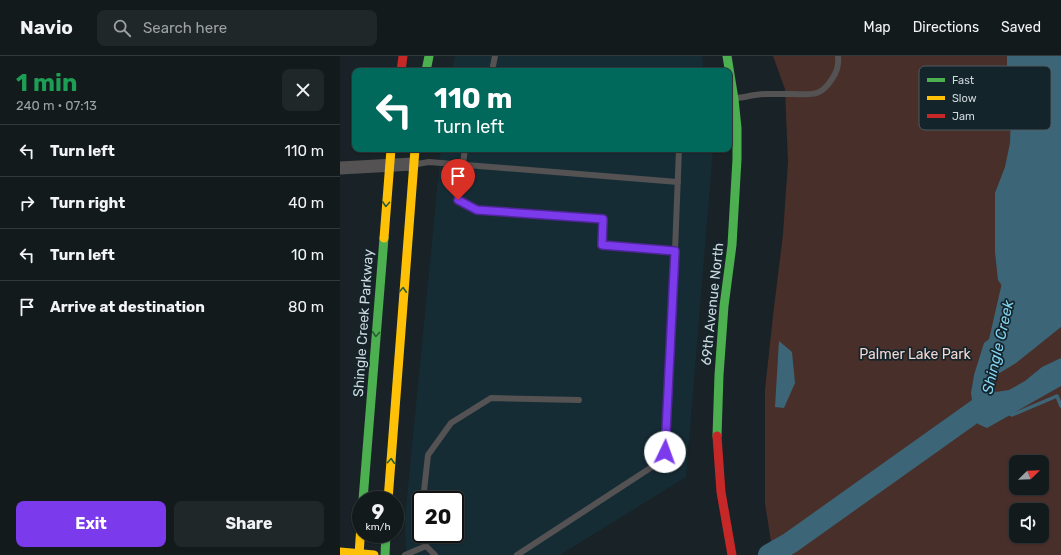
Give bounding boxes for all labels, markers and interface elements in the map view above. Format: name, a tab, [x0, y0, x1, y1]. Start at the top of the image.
search box	[97, 10, 377, 46]
text: Navio	[20, 16, 73, 39]
icon: search	[111, 17, 133, 39]
text: Search here	[143, 19, 227, 37]
text: Map	[864, 19, 891, 36]
text: Directions	[913, 19, 979, 36]
text: Saved	[1001, 19, 1041, 36]
legend	[919, 66, 1051, 130]
text: 1 min	[16, 69, 77, 97]
button: close	[282, 69, 324, 111]
text: Fast	[952, 74, 975, 87]
text: 110 m	[434, 82, 512, 115]
icon: left	[368, 84, 420, 136]
text: Slow	[952, 92, 977, 105]
text: 240 m · 07:13	[16, 98, 97, 113]
text: Jam	[952, 110, 975, 123]
text: Turn left	[434, 116, 504, 138]
icon: left	[16, 140, 38, 162]
text: Turn left	[50, 142, 115, 160]
text: 110 m	[285, 142, 324, 160]
pin	[441, 159, 475, 200]
icon: arrive	[447, 165, 469, 187]
icon: right	[16, 192, 38, 214]
text: Turn right	[50, 194, 125, 212]
text: 40 m	[288, 194, 324, 212]
one-way arrow	[382, 201, 391, 207]
street label: 69th Avenue North	[698, 242, 727, 366]
icon: left	[16, 244, 38, 266]
text: Turn left	[50, 246, 115, 264]
text: 10 m	[291, 246, 324, 264]
street label: Shingle Creek Parkway	[350, 248, 377, 398]
one-way arrow	[399, 287, 408, 293]
icon: arrive	[16, 296, 38, 318]
text: Arrive at destination	[50, 298, 205, 316]
text: 80 m	[288, 298, 324, 316]
water label: Shingle Creek	[978, 298, 1018, 396]
one-way arrow	[372, 330, 381, 337]
park label: Palmer Lake Park	[859, 346, 972, 363]
position arrow	[644, 431, 686, 473]
north arrow	[1009, 455, 1049, 495]
map controls	[1009, 455, 1049, 543]
one-way arrow	[386, 458, 395, 464]
speed limit sign: 20	[412, 491, 464, 543]
text: 9	[372, 500, 384, 524]
button: Exit	[16, 501, 166, 547]
button: Share	[174, 501, 324, 547]
button: sound	[1009, 503, 1049, 543]
text: km/h	[366, 521, 390, 533]

